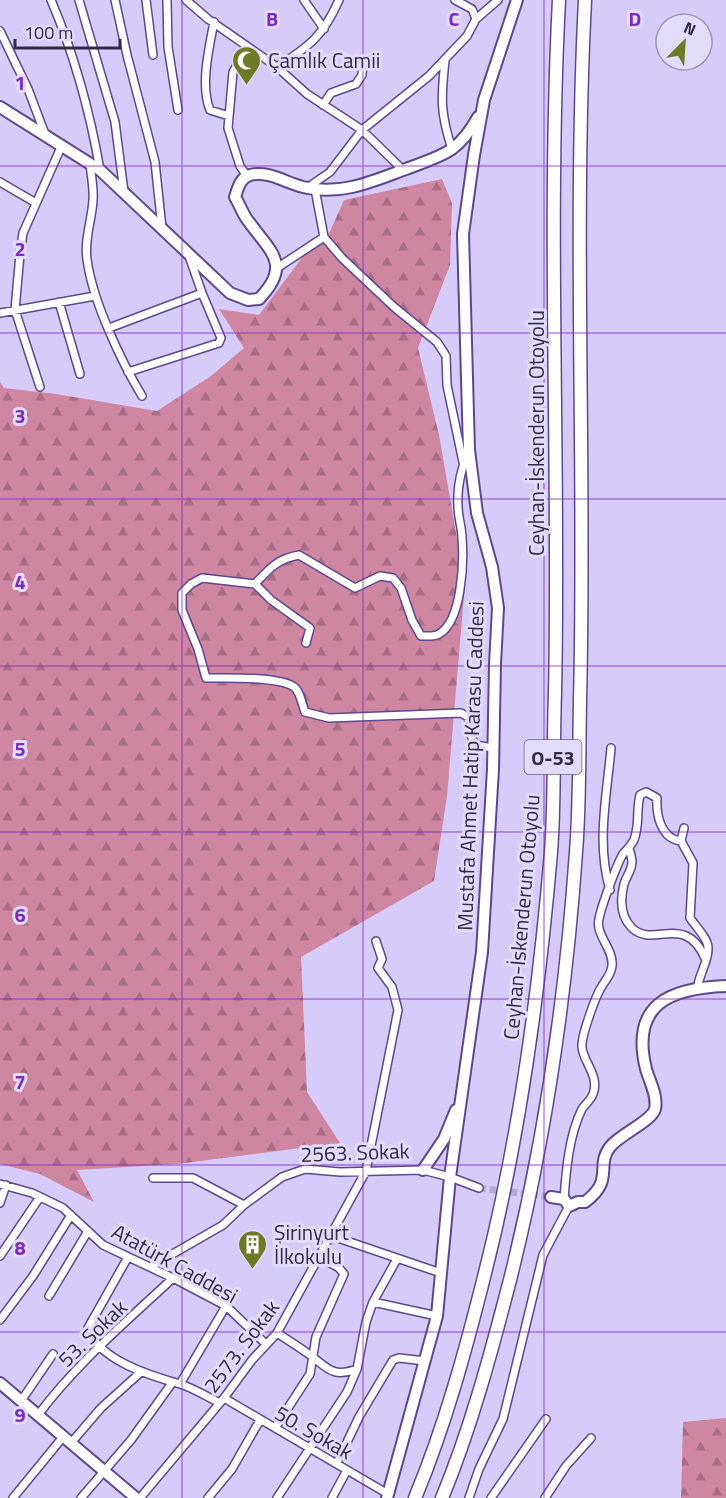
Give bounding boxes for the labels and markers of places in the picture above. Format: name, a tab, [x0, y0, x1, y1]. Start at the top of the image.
mosque icon: Çamlık Camii	[231, 44, 263, 86]
place label: Çamlık Camii	[268, 44, 380, 76]
place label: Şirinyurt İlkokulu	[274, 1216, 350, 1272]
building icon: Şirinyurt İlkokulu	[237, 1228, 269, 1270]

